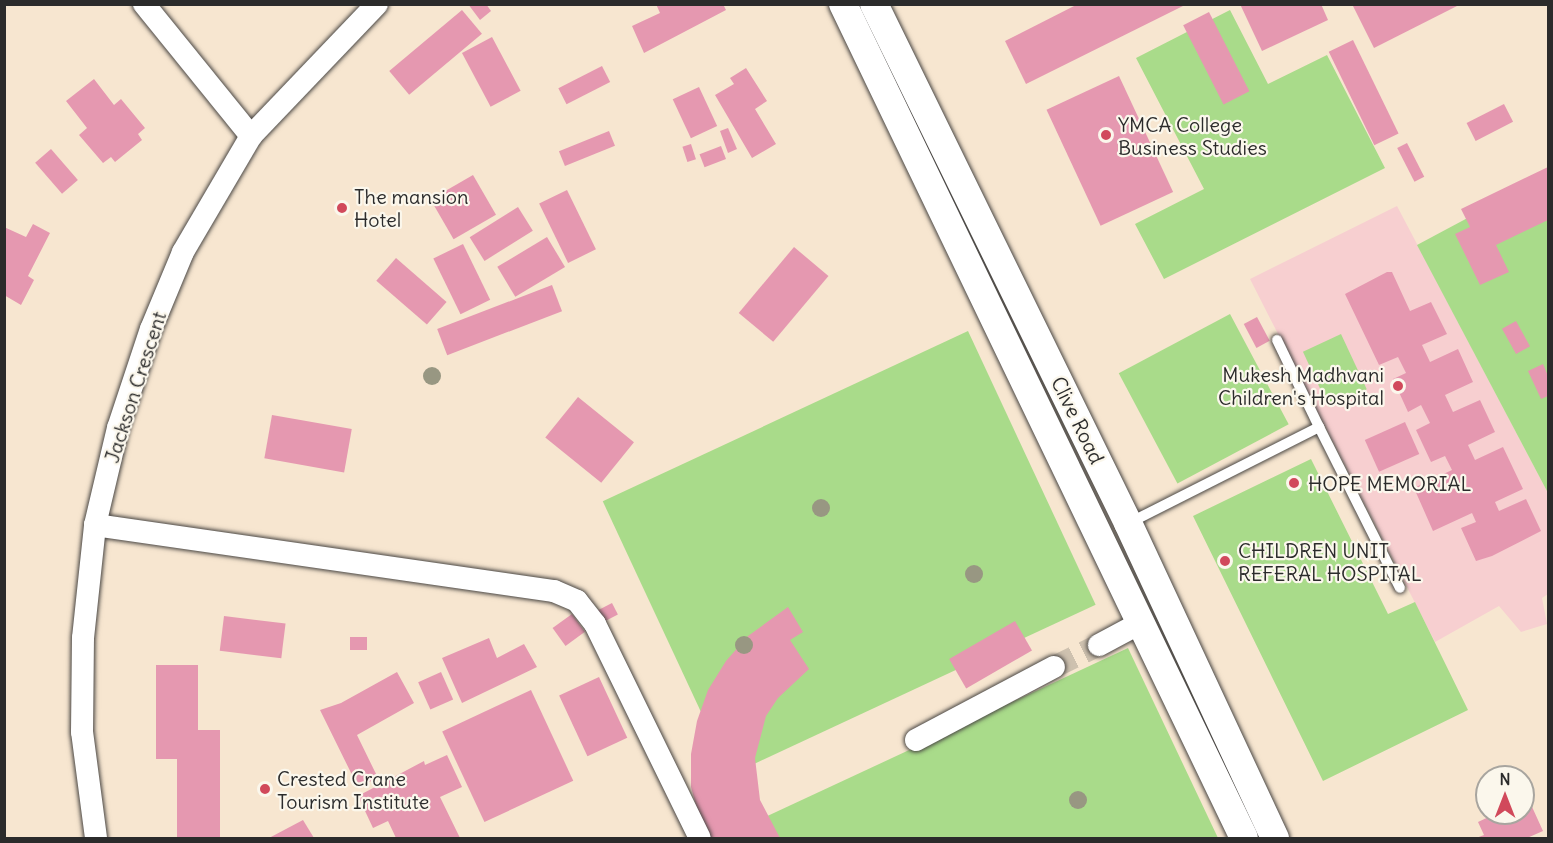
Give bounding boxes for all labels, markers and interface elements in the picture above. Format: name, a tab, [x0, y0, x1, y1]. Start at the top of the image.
place label: YMCA College Business Studies	[1118, 112, 1267, 159]
marker: YMCA College Business Studies	[1099, 128, 1113, 142]
place label: The mansion Hotel	[354, 184, 468, 231]
marker: The mansion Hotel	[335, 201, 349, 215]
street label: Jackson Crescent	[99, 308, 171, 466]
place label: Mukesh Madhvani Children's Hospital	[1218, 362, 1384, 409]
street label: Clive Road	[1047, 372, 1109, 468]
marker: Mukesh Madhvani Children's Hospital	[1389, 377, 1407, 395]
place label: HOPE MEMORIAL	[1308, 471, 1471, 495]
marker: HOPE MEMORIAL	[1285, 474, 1303, 492]
place label: CHILDREN UNIT REFERAL HOSPITAL	[1238, 538, 1422, 585]
marker: CHILDREN UNIT REFERAL HOSPITAL	[1216, 552, 1234, 570]
north arrow	[1475, 765, 1535, 825]
place label: Crested Crane Tourism Institute	[277, 766, 429, 813]
text: N	[1499, 769, 1511, 789]
marker: Crested Crane Tourism Institute	[258, 782, 272, 796]

